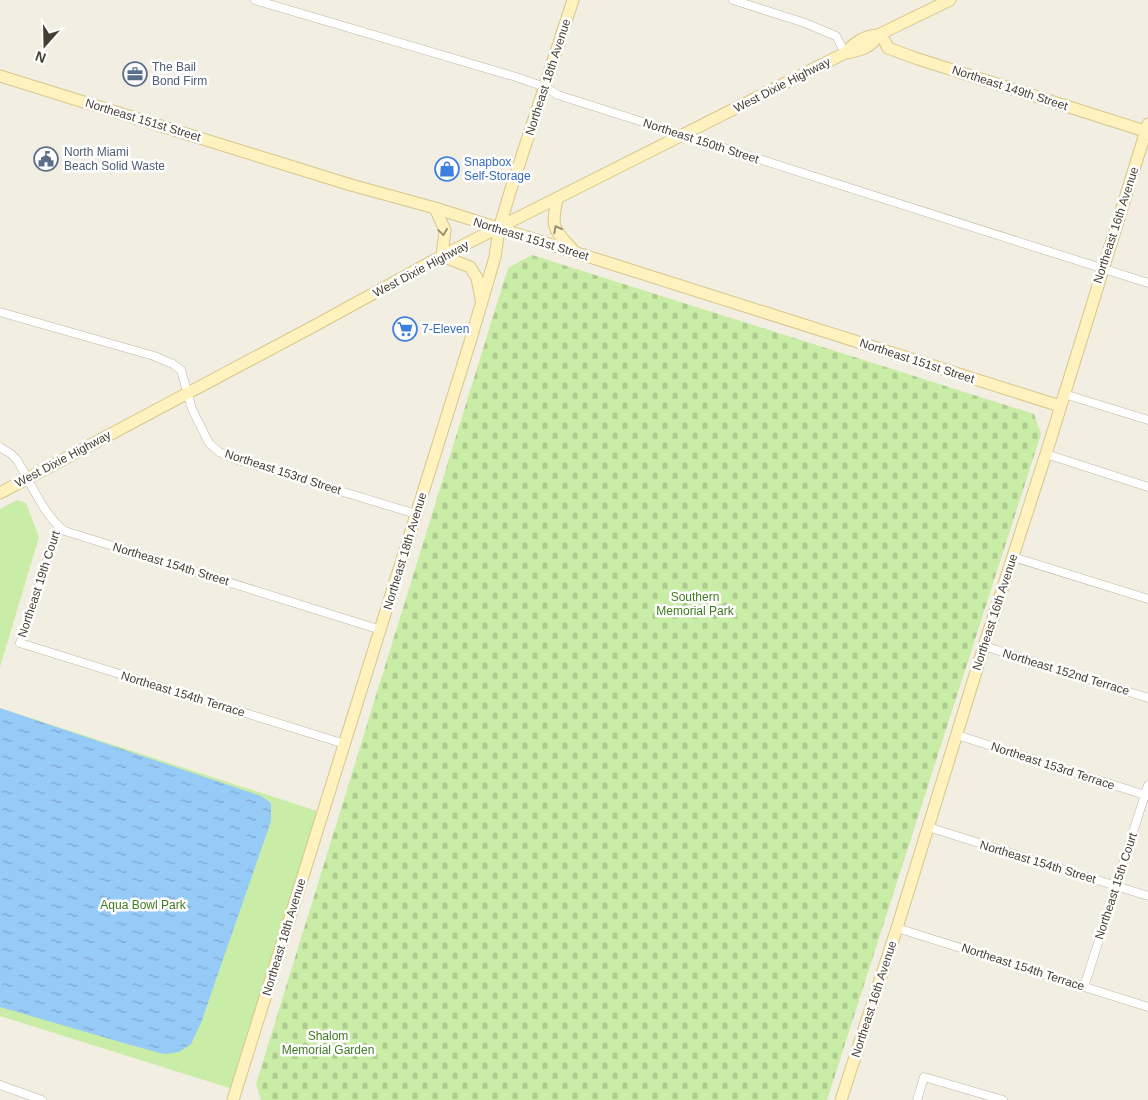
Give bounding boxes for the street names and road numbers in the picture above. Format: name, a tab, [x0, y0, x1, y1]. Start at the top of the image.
street label: Northeast 18th Avenue	[523, 17, 574, 137]
street label: West Dixie Highway	[731, 55, 833, 115]
street label: Northeast 149th Street	[950, 63, 1070, 114]
street label: Northeast 151st Street	[84, 96, 203, 144]
street label: Northeast 150th Street	[641, 116, 761, 167]
street label: Northeast 16th Avenue	[1091, 165, 1142, 285]
street label: Northeast 151st Street	[472, 215, 591, 263]
street label: West Dixie Highway	[371, 238, 471, 300]
street label: Northeast 151st Street	[858, 336, 977, 386]
street label: West Dixie Highway	[13, 428, 113, 490]
street label: Northeast 153rd Street	[223, 447, 344, 498]
street label: Northeast 18th Avenue	[380, 490, 430, 611]
street label: Northeast 19th Court	[15, 528, 63, 639]
street label: Northeast 154th Street	[111, 540, 231, 589]
street label: Northeast 16th Avenue	[970, 552, 1021, 672]
street label: Northeast 152nd Terrace	[1001, 646, 1131, 698]
street label: Northeast 154th Terrace	[119, 669, 247, 720]
street label: Northeast 153rd Terrace	[989, 739, 1117, 793]
street label: Northeast 15th Court	[1092, 830, 1140, 941]
street label: Northeast 154th Street	[978, 838, 1098, 887]
street label: Northeast 18th Avenue	[259, 876, 309, 997]
street label: Northeast 16th Avenue	[849, 939, 900, 1059]
street label: Northeast 154th Terrace	[960, 940, 1087, 994]

